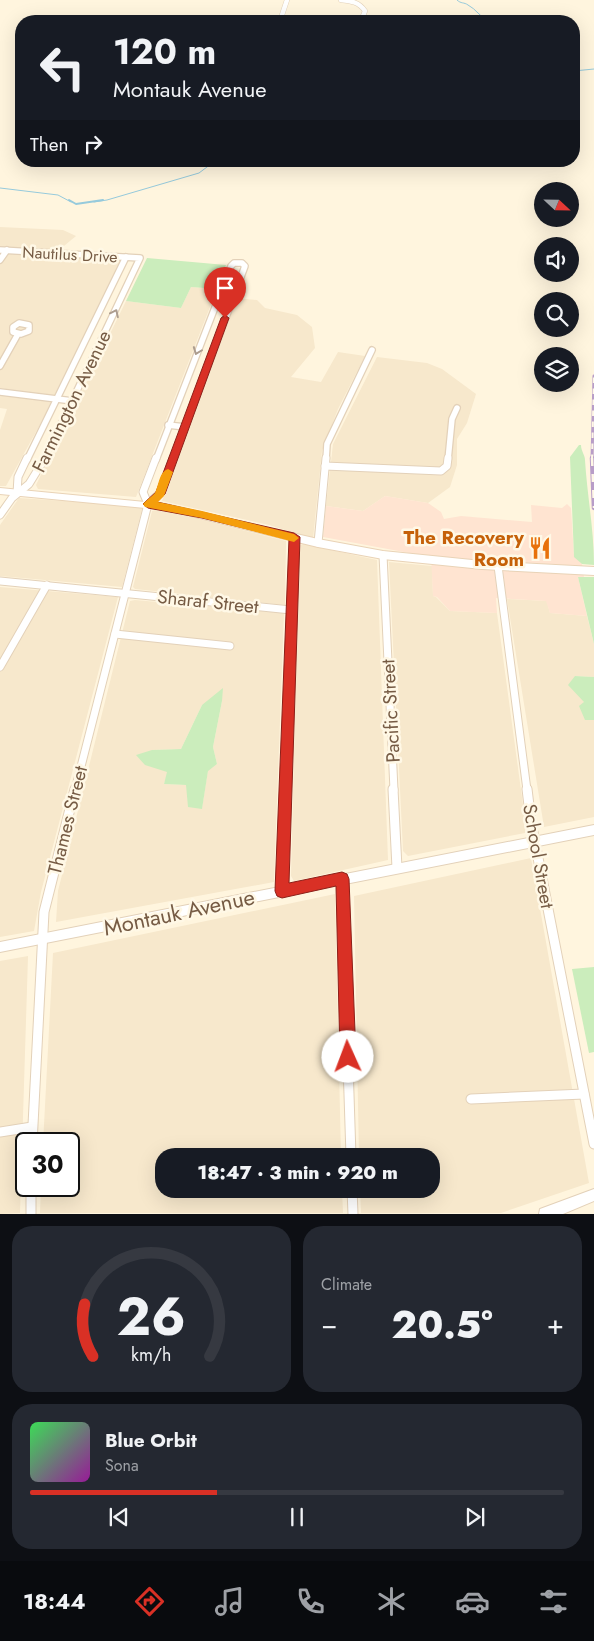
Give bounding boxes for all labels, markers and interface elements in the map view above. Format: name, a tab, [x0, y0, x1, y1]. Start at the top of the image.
text: 120 m	[113, 27, 216, 77]
icon: left	[30, 35, 95, 100]
text: Montauk Avenue	[113, 73, 267, 105]
icon: right	[79, 130, 107, 158]
text: Then	[30, 131, 69, 158]
north arrow	[534, 182, 579, 228]
map controls	[534, 182, 579, 392]
button: sound	[534, 237, 579, 282]
street label: Nautilus Drive	[22, 241, 118, 268]
pin	[204, 267, 246, 318]
icon: arrive	[211, 274, 239, 302]
button: search	[534, 292, 579, 337]
one-way arrow	[108, 309, 119, 318]
street label: Farmington Avenue	[25, 325, 118, 477]
one-way arrow	[193, 346, 204, 355]
button: layers	[534, 347, 579, 392]
place label: The Recovery Room	[404, 524, 525, 573]
restaurant icon: The Recovery Room	[527, 535, 553, 561]
street label: Sharaf Street	[156, 583, 260, 620]
street label: Pacific Street	[374, 658, 407, 763]
street label: Thames Street	[41, 762, 94, 877]
street label: School Street	[516, 802, 561, 911]
street label: Montauk Avenue	[101, 880, 257, 944]
position arrow	[321, 1030, 373, 1082]
speed limit sign: 30	[15, 1132, 80, 1197]
text: 18:47 · 3 min · 920 m	[197, 1159, 398, 1186]
text: Climate	[321, 1273, 372, 1296]
text: 26	[117, 1279, 186, 1355]
text: 20.5°	[392, 1297, 493, 1352]
text: −	[321, 1304, 338, 1345]
text: +	[547, 1304, 564, 1345]
text: km/h	[131, 1342, 172, 1368]
text: Blue Orbit	[105, 1427, 197, 1454]
text: Sona	[105, 1454, 139, 1477]
icon: previous	[105, 1503, 133, 1531]
icon: pause	[283, 1503, 311, 1531]
icon: next	[461, 1503, 489, 1531]
icon: directions	[132, 1584, 167, 1619]
icon: music	[212, 1584, 247, 1619]
icon: phone	[293, 1584, 328, 1619]
icon: climate	[374, 1584, 409, 1619]
icon: car	[455, 1584, 490, 1619]
icon: filters	[536, 1584, 571, 1619]
text: 18:44	[23, 1585, 86, 1617]

